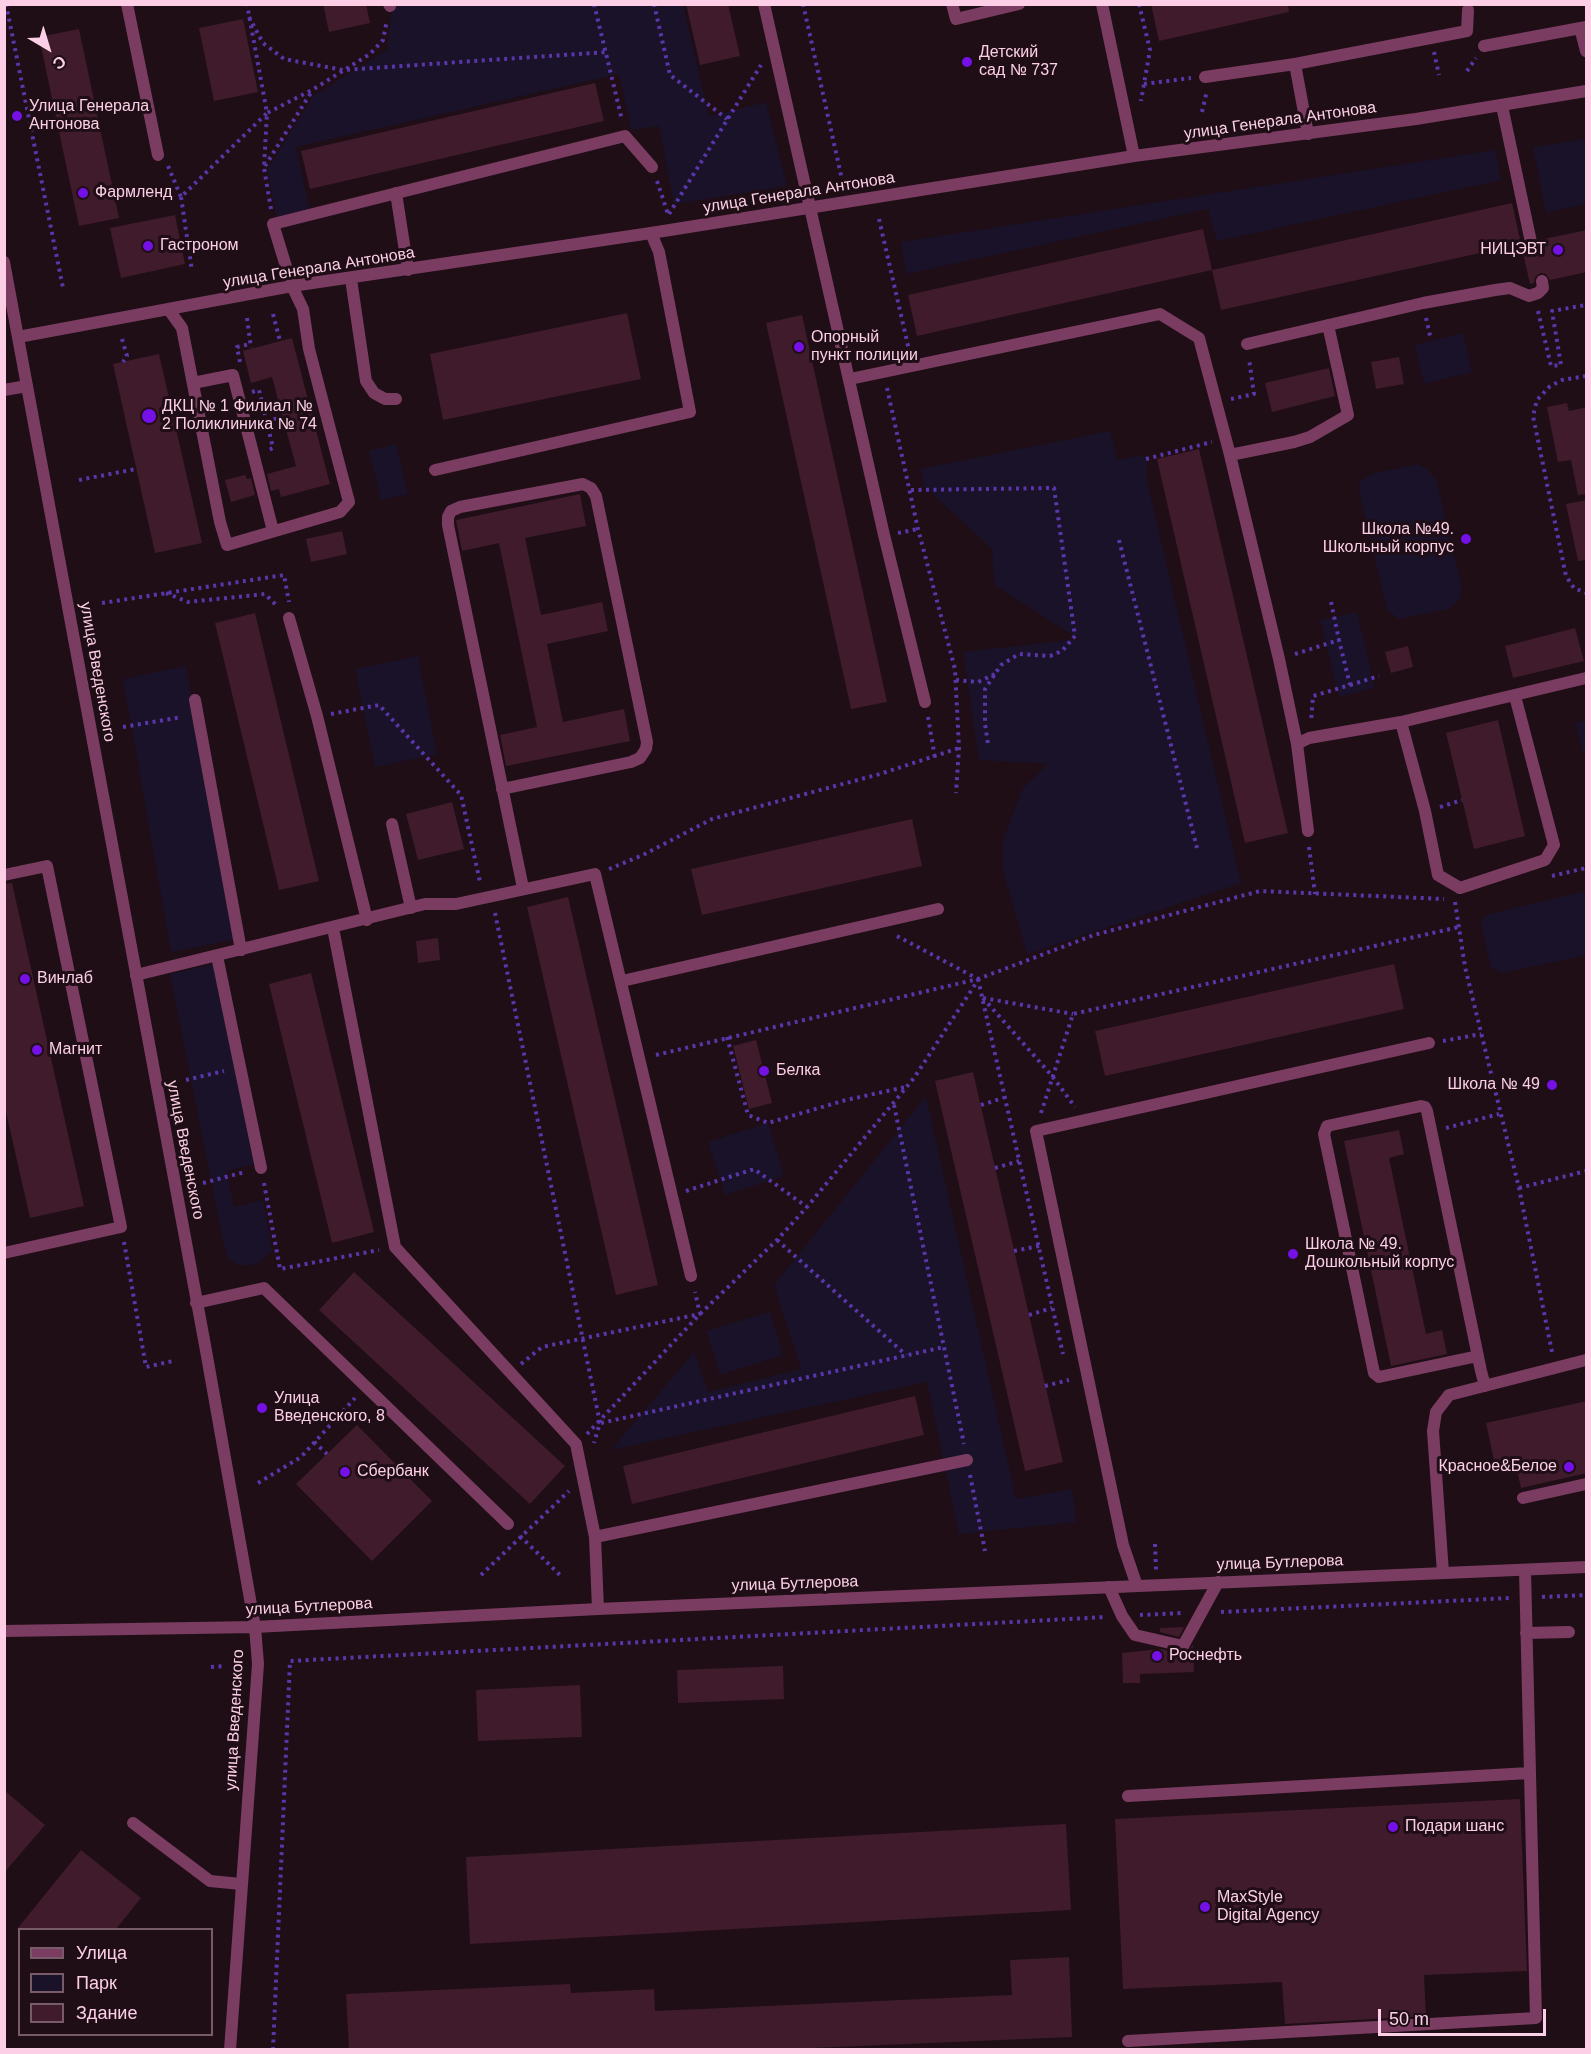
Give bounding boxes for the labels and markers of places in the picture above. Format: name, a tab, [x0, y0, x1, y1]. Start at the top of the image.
place label: Детский сад № 737	[979, 43, 1058, 81]
marker: Детский сад № 737	[960, 55, 974, 69]
place label: Улица Генерала Антонова	[29, 97, 149, 135]
marker: Улица Генерала Антонова	[10, 109, 24, 123]
place label: Фармленд	[95, 183, 172, 203]
marker: Фармленд	[76, 186, 90, 200]
place label: Гастроном	[160, 236, 239, 256]
marker: Гастроном	[141, 239, 155, 253]
place label: НИЦЭВТ	[1480, 240, 1546, 260]
marker: НИЦЭВТ	[1551, 243, 1565, 257]
place label: Опорный пункт полиции	[811, 328, 918, 366]
marker: Опорный пункт полиции	[792, 340, 806, 354]
place label: ДКЦ № 1 Филиал № 2 Поликлиника № 74	[162, 397, 317, 435]
marker: ДКЦ № 1 Филиал № 2 Поликлиника № 74	[140, 407, 158, 425]
place label: Школа №49. Школьный корпус	[1323, 520, 1454, 558]
marker: Школа №49. Школьный корпус	[1459, 532, 1473, 546]
place label: Винлаб	[37, 969, 93, 989]
marker: Винлаб	[18, 972, 32, 986]
place label: Магнит	[49, 1040, 102, 1060]
marker: Магнит	[30, 1043, 44, 1057]
place label: Белка	[776, 1061, 820, 1081]
marker: Белка	[757, 1064, 771, 1078]
place label: Школа № 49	[1448, 1075, 1540, 1095]
marker: Школа № 49	[1545, 1078, 1559, 1092]
place label: Школа № 49. Дошкольный корпус	[1305, 1235, 1454, 1273]
marker: Школа № 49. Дошкольный корпус	[1286, 1247, 1300, 1261]
place label: Улица Введенского, 8	[274, 1389, 385, 1427]
marker: Улица Введенского, 8	[255, 1401, 269, 1415]
place label: Красное&Белое	[1438, 1457, 1557, 1477]
marker: Красное&Белое	[1562, 1460, 1576, 1474]
place label: Сбербанк	[357, 1462, 429, 1482]
marker: Сбербанк	[338, 1465, 352, 1479]
place label: Роснефть	[1169, 1646, 1242, 1666]
marker: Роснефть	[1150, 1649, 1164, 1663]
place label: Подари шанс	[1405, 1817, 1504, 1837]
marker: Подари шанс	[1386, 1820, 1400, 1834]
place label: MaxStyle Digital Agency	[1217, 1888, 1319, 1926]
marker: MaxStyle Digital Agency	[1198, 1900, 1212, 1914]

